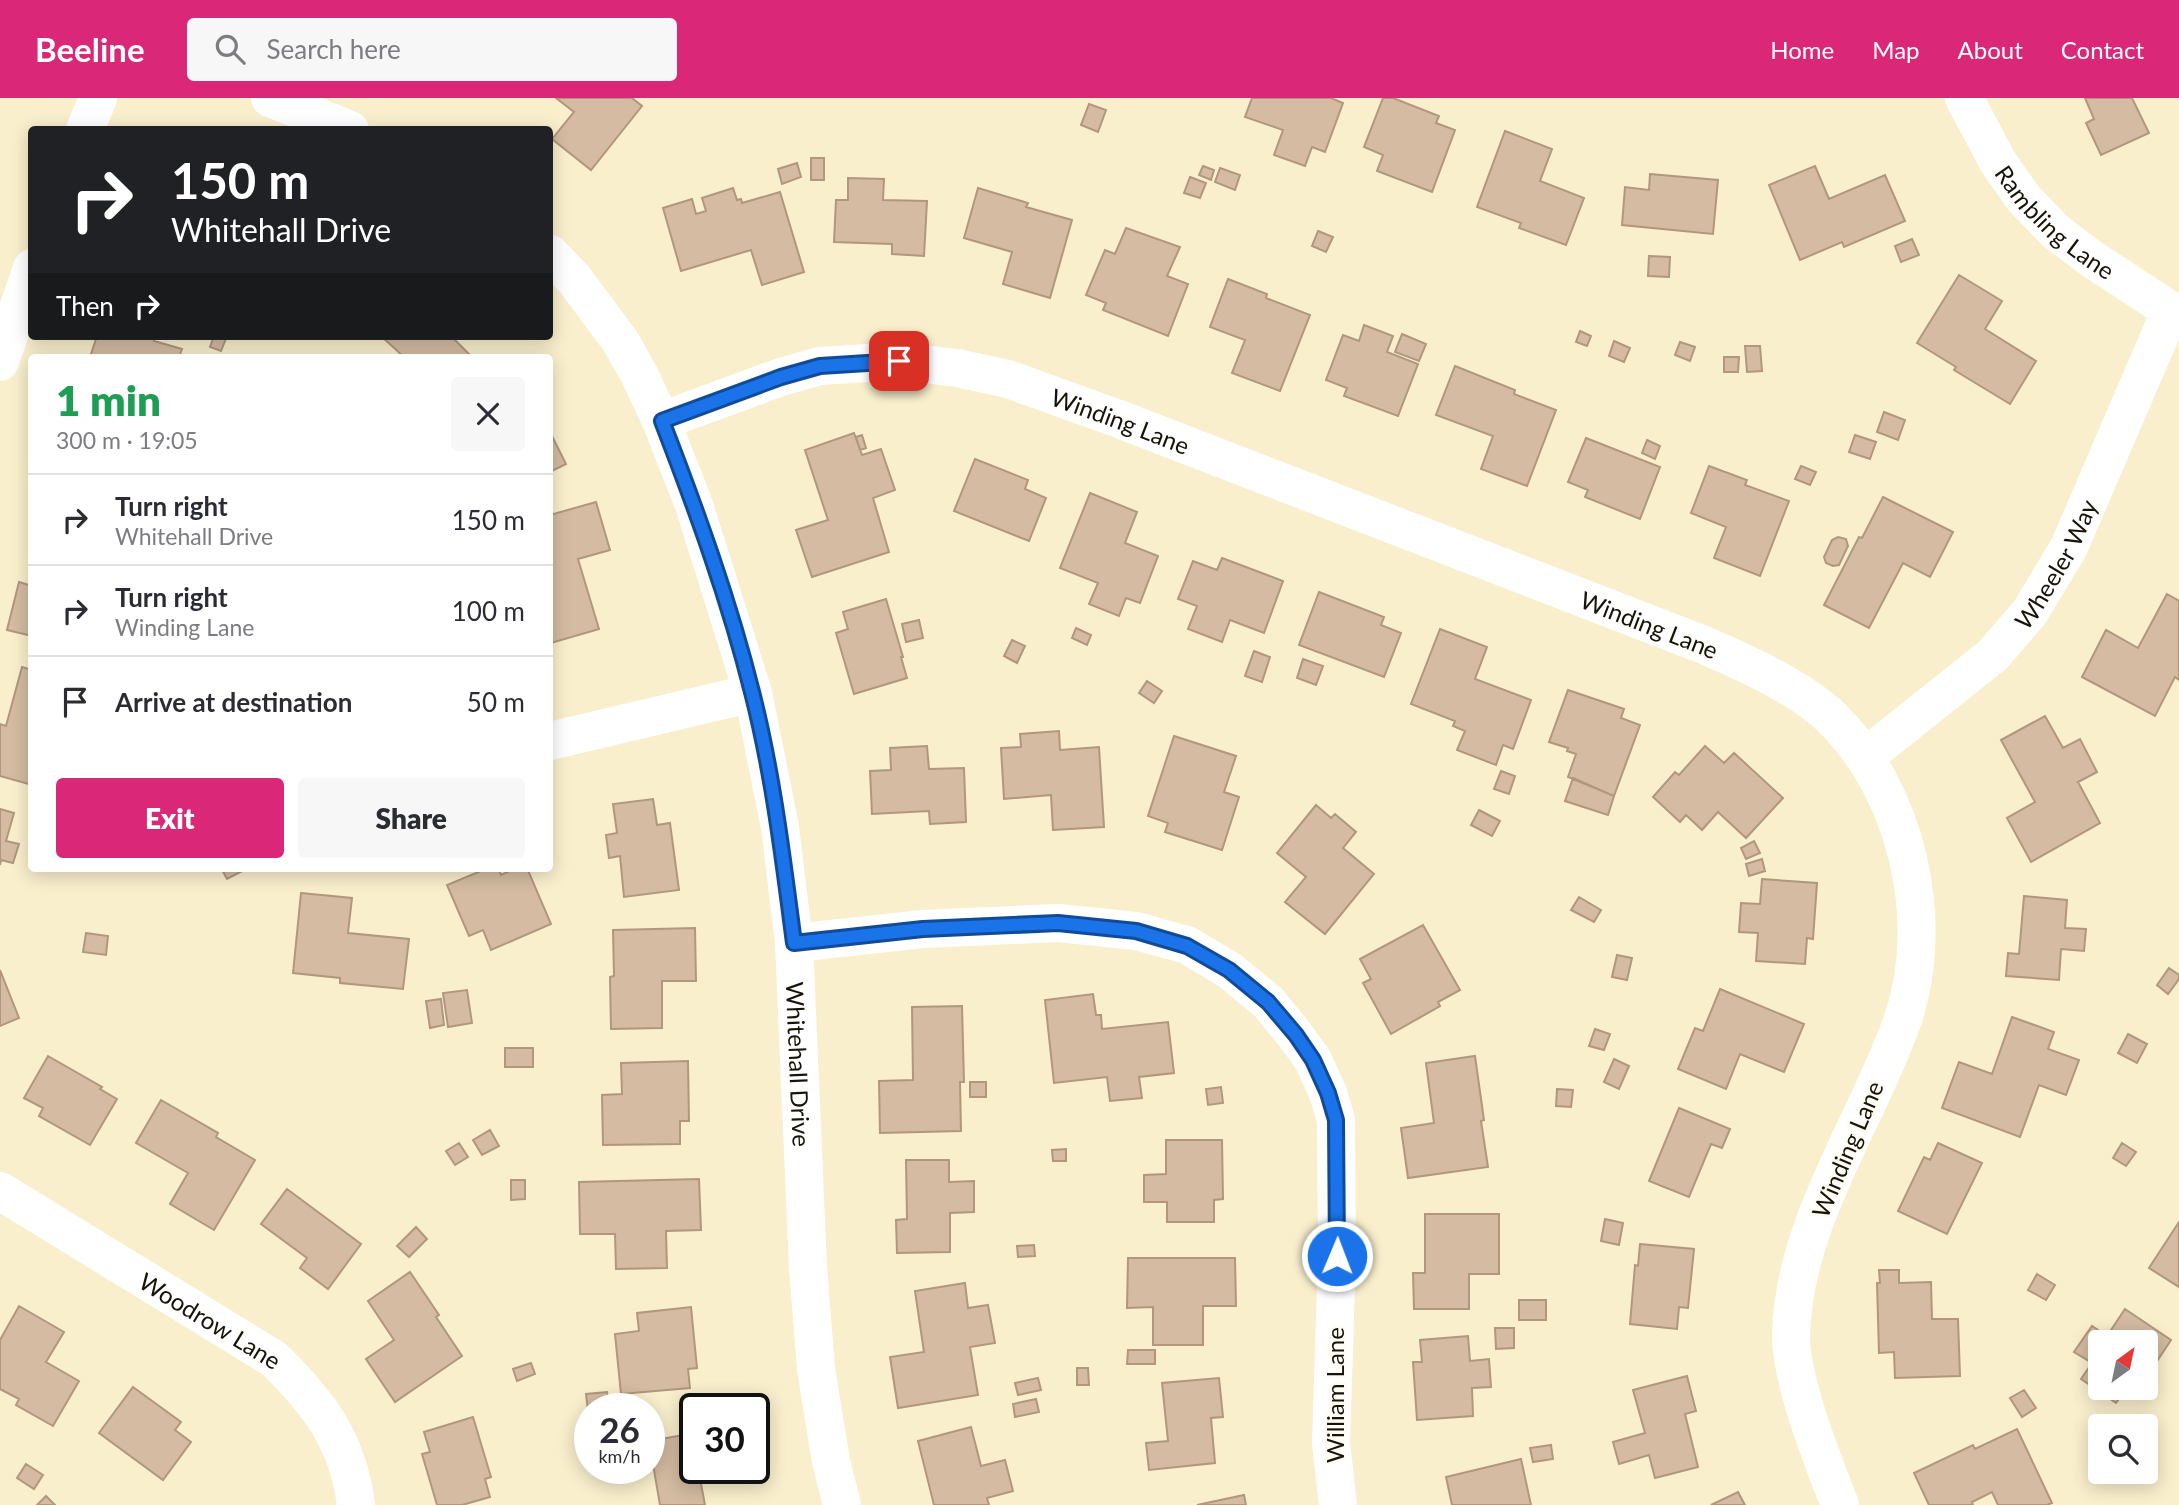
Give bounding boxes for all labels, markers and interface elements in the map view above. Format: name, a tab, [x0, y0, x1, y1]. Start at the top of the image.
search box	[187, 18, 677, 81]
text: Beeline	[35, 29, 145, 69]
icon: search	[211, 30, 249, 68]
text: Search here	[267, 33, 401, 65]
text: Home	[1770, 35, 1834, 64]
text: Map	[1872, 35, 1920, 64]
text: About	[1958, 35, 2023, 64]
text: Contact	[2061, 35, 2144, 64]
text: 150 m	[171, 151, 309, 209]
icon: right	[56, 154, 147, 245]
street label: Rambling Lane	[1990, 159, 2120, 284]
text: Whitehall Drive	[171, 210, 391, 249]
icon: right	[128, 287, 166, 325]
text: Then	[56, 290, 114, 322]
pin	[869, 331, 929, 391]
icon: arrive	[880, 342, 918, 380]
text: 1 min	[56, 375, 161, 425]
button: close	[451, 377, 525, 451]
street label: Winding Lane	[1047, 381, 1194, 459]
text: 300 m · 19:05	[56, 426, 198, 454]
text: Turn right	[115, 490, 228, 522]
street label: Wheeler Way	[2008, 494, 2103, 634]
icon: right	[56, 501, 94, 539]
text: 150 m	[452, 504, 525, 536]
text: Whitehall Drive	[115, 522, 273, 550]
text: Turn right	[115, 581, 228, 613]
street label: Winding Lane	[1577, 584, 1723, 664]
icon: right	[56, 592, 94, 630]
text: 100 m	[452, 595, 525, 627]
text: Winding Lane	[115, 613, 254, 641]
icon: arrive	[56, 683, 94, 721]
text: Arrive at destination	[115, 686, 352, 718]
text: 50 m	[467, 686, 525, 718]
button: Exit	[56, 778, 284, 858]
button: Share	[298, 778, 525, 858]
street label: Whitehall Drive	[781, 981, 817, 1147]
street label: Winding Lane	[1805, 1076, 1889, 1222]
position arrow	[1300, 1219, 1374, 1293]
street label: Woodrow Lane	[134, 1266, 287, 1374]
street label: William Lane	[1320, 1327, 1349, 1463]
north arrow	[2088, 1330, 2158, 1400]
map controls	[2088, 1330, 2158, 1484]
speed limit sign: 30	[679, 1393, 770, 1484]
text: 26	[599, 1408, 640, 1450]
button: search	[2088, 1414, 2158, 1484]
text: km/h	[598, 1445, 641, 1467]

